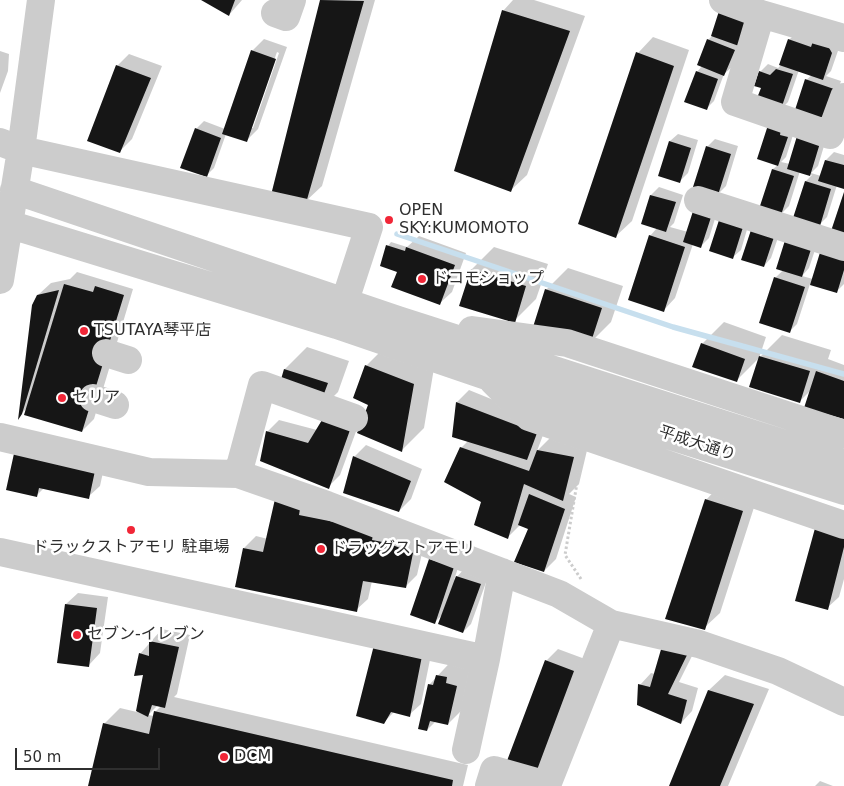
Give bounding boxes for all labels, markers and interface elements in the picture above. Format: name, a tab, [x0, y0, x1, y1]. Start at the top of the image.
place label: OPEN SKY:KUMOMOTO	[399, 201, 529, 239]
marker: OPEN SKY:KUMOMOTO	[383, 214, 395, 226]
place label: ドコモショップ	[432, 269, 544, 289]
marker: ドコモショップ	[416, 273, 428, 285]
place label: TSUTAYA琴平店	[94, 321, 211, 341]
marker: TSUTAYA琴平店	[78, 325, 90, 337]
place label: セリア	[72, 388, 120, 408]
marker: セリア	[56, 392, 68, 404]
street label: 平成大通り	[656, 423, 738, 465]
marker: ドラックストアモリ 駐車場	[125, 524, 137, 536]
place label: ドラックストアモリ 駐車場	[32, 538, 230, 558]
place label: ドラッグストアモリ	[331, 539, 475, 559]
marker: ドラッグストアモリ	[315, 543, 327, 555]
place label: セブン-イレブン	[87, 625, 205, 645]
marker: セブン-イレブン	[71, 629, 83, 641]
scale bar	[18, 738, 162, 770]
place label: DCM	[234, 747, 271, 767]
text: 50 m	[23, 748, 61, 766]
marker: DCM	[218, 751, 230, 763]

